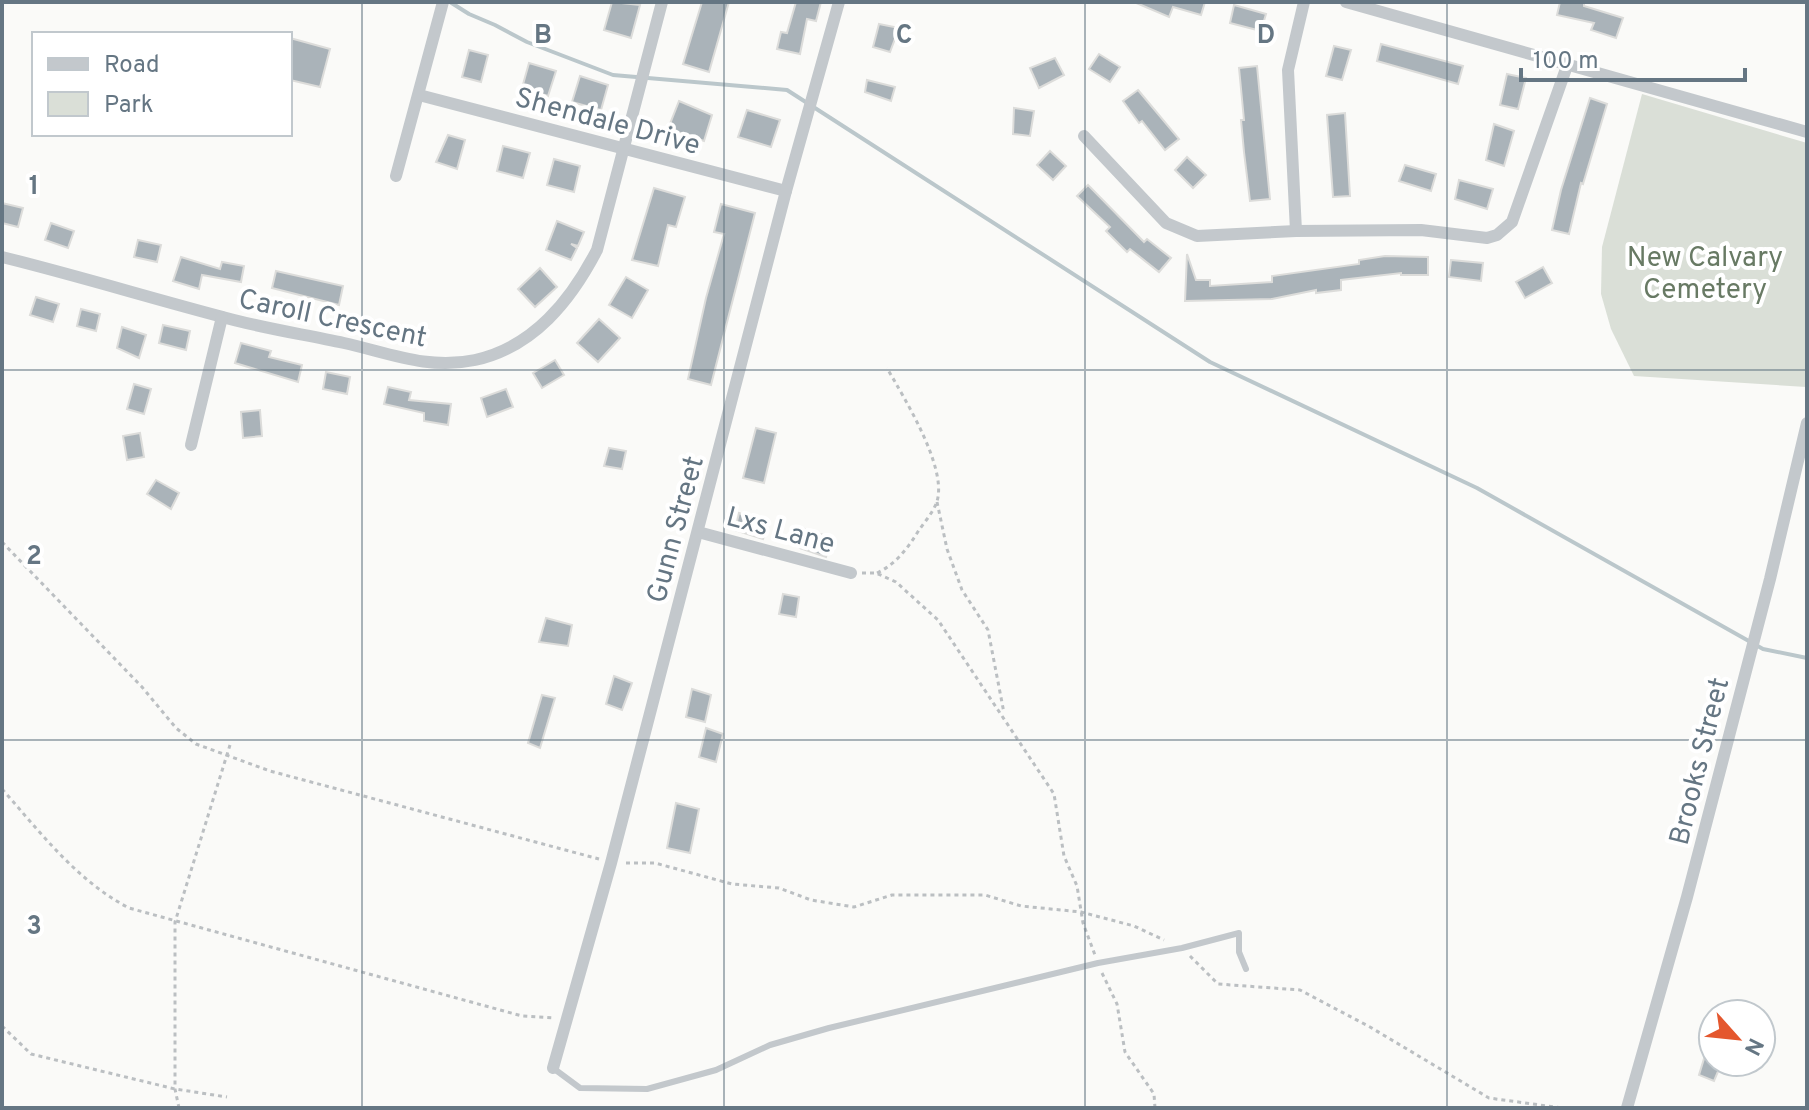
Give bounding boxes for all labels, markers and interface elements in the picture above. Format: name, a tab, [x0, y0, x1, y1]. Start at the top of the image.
text: B	[534, 20, 552, 53]
text: C	[896, 20, 912, 53]
text: D	[1257, 20, 1275, 53]
legend	[32, 32, 292, 136]
scale bar	[1521, 32, 1745, 82]
text: 100 m	[1533, 47, 1599, 77]
text: Road	[104, 51, 160, 81]
street label: Shendale Drive	[511, 81, 704, 165]
text: Park	[104, 91, 154, 121]
text: 1	[29, 171, 39, 204]
park label: New Calvary Cemetery	[1627, 241, 1783, 309]
street label: Caroll Crescent	[235, 282, 430, 357]
street label: Gunn Street	[640, 452, 714, 607]
street label: Lxs Lane	[722, 500, 839, 564]
text: 2	[26, 541, 42, 574]
street label: Brooks Street	[1663, 674, 1739, 849]
text: 3	[26, 911, 42, 944]
north arrow	[1697, 998, 1777, 1078]
text: N	[1737, 1033, 1768, 1059]

